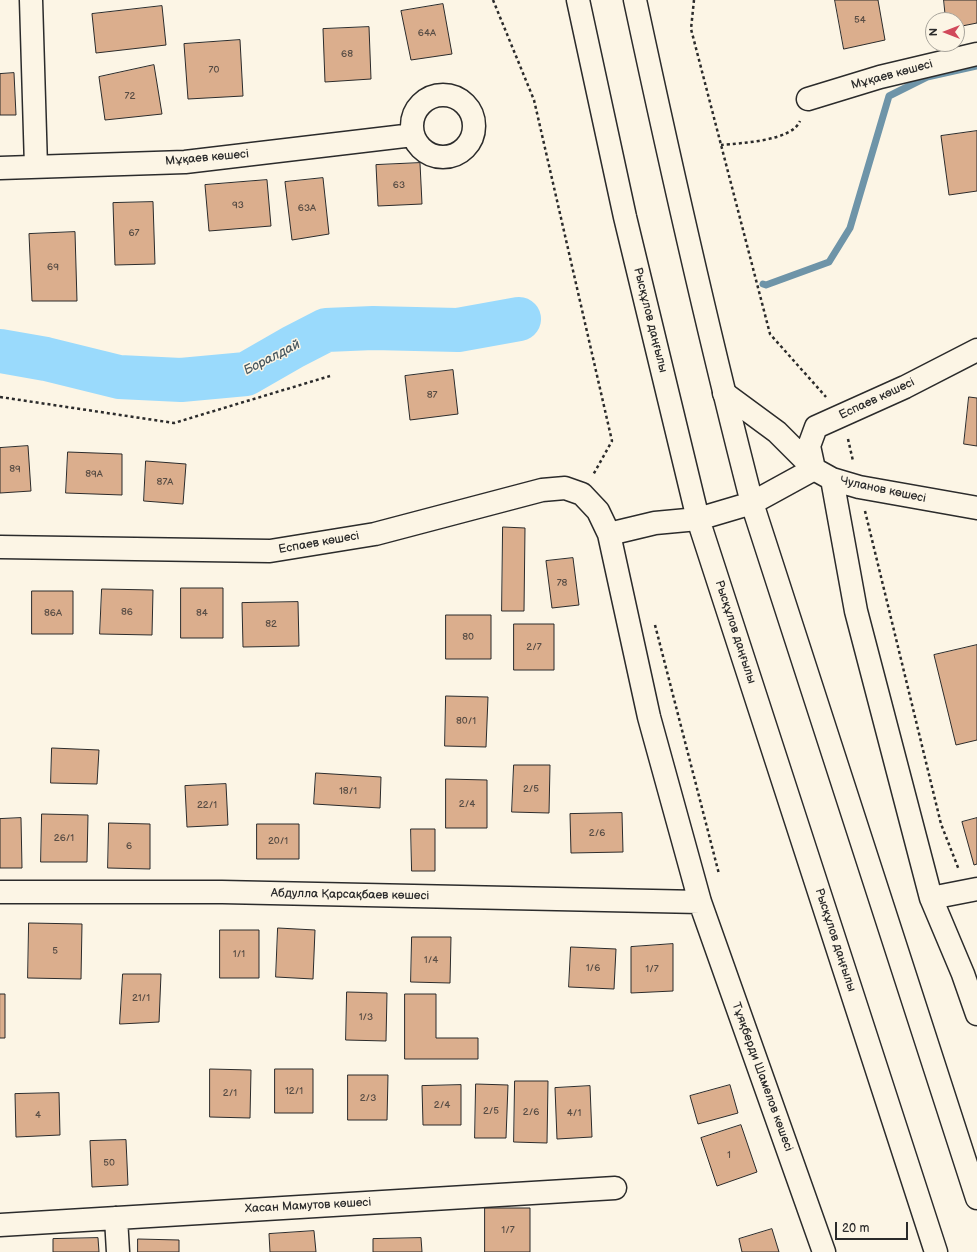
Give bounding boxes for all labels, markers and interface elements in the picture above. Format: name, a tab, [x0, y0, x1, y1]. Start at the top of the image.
north arrow	[925, 12, 965, 52]
house number: 54	[854, 14, 866, 26]
house number: 64А	[418, 27, 436, 39]
text: N	[927, 28, 940, 36]
house number: 68	[341, 48, 353, 60]
street label: Мұқаев көшесі	[850, 57, 934, 93]
house number: 70	[209, 64, 219, 76]
house number: 72	[125, 90, 135, 102]
street label: Мұқаев көшесі	[165, 147, 249, 169]
house number: 63	[393, 179, 405, 191]
house number: 93	[232, 199, 244, 211]
house number: 63А	[298, 202, 316, 214]
house number: 67	[128, 227, 140, 239]
house number: 69	[47, 261, 59, 273]
street label: Рысқұлов даңғылы	[630, 266, 670, 374]
water label: Боралдай	[241, 337, 303, 379]
street label: Еспаев көшесі	[837, 375, 917, 423]
house number: 87	[427, 389, 437, 401]
house number: 89	[9, 463, 21, 475]
house number: 89А	[85, 468, 103, 480]
street label: Чуланов көшесі	[839, 474, 927, 506]
house number: 87А	[157, 476, 173, 488]
street label: Еспаев көшесі	[278, 529, 360, 557]
house number: 78	[557, 577, 567, 589]
street label: Рысқұлов даңғылы	[712, 579, 758, 685]
house number: 86	[121, 606, 133, 618]
house number: 86А	[44, 607, 62, 619]
house number: 84	[196, 607, 208, 619]
house number: 82	[265, 618, 277, 630]
house number: 80	[462, 631, 474, 643]
house number: 2/7	[526, 641, 542, 653]
house number: 80/1	[456, 715, 476, 727]
house number: 2/5	[523, 783, 539, 795]
house number: 18/1	[339, 785, 357, 797]
house number: 2/4	[459, 798, 475, 810]
house number: 22/1	[197, 799, 217, 811]
house number: 2/6	[589, 827, 605, 839]
house number: 26/1	[54, 832, 74, 844]
house number: 20/1	[268, 835, 288, 847]
house number: 6	[126, 840, 132, 852]
street label: Абдулла Қарсақбаев көшесі	[271, 886, 429, 904]
street label: Рысқұлов даңғылы	[812, 887, 858, 993]
house number: 5	[52, 945, 58, 957]
house number: 1/1	[233, 948, 245, 960]
house number: 1/4	[424, 954, 438, 966]
house number: 1/6	[586, 962, 600, 974]
house number: 1/7	[645, 963, 659, 975]
house number: 21/1	[132, 992, 150, 1004]
street label: Тұяқберди Шамелов көшесі	[728, 1001, 796, 1153]
house number: 1/3	[359, 1011, 373, 1023]
house number: 12/1	[285, 1085, 303, 1097]
house number: 2/1	[223, 1087, 237, 1099]
house number: 2/3	[360, 1092, 376, 1104]
house number: 2/4	[434, 1099, 450, 1111]
house number: 2/5	[483, 1105, 499, 1117]
house number: 2/6	[523, 1106, 539, 1118]
house number: 4/1	[567, 1107, 581, 1119]
house number: 4	[35, 1109, 41, 1121]
house number: 1	[727, 1149, 731, 1161]
house number: 50	[103, 1157, 115, 1169]
street label: Хасан Мамутов көшесі	[244, 1195, 372, 1217]
scale bar	[837, 1214, 910, 1240]
text: 20 m	[842, 1221, 869, 1236]
house number: 1/7	[501, 1224, 515, 1236]

